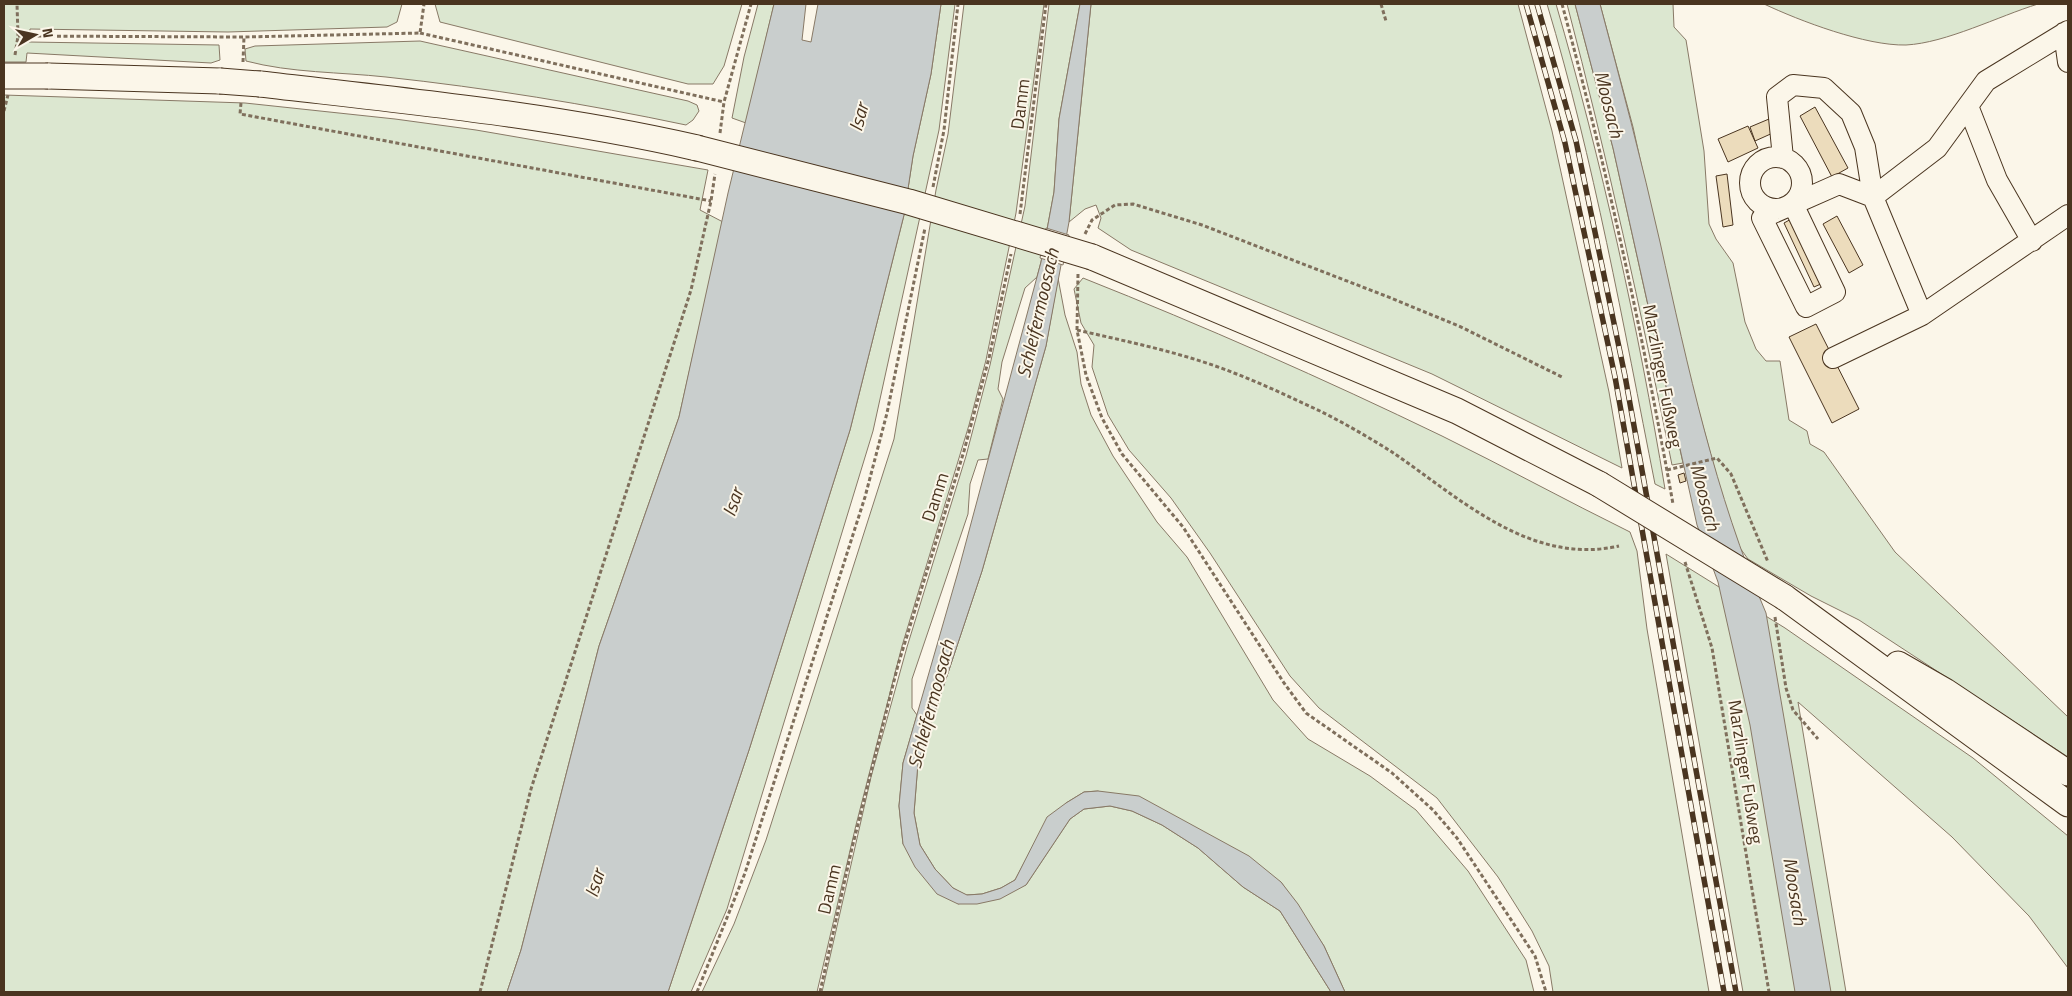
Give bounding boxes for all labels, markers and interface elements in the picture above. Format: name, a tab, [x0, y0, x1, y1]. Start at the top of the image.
north arrow	[10, 10, 60, 60]
text: N	[37, 26, 59, 39]
water label: Moosach	[1588, 67, 1632, 141]
street label: Damm	[1004, 77, 1036, 131]
water label: Isar	[840, 98, 876, 134]
water label: Schleifermoosach	[1008, 245, 1066, 381]
street label: Marzlinger Fußweg	[1636, 302, 1690, 450]
water label: Moosach	[1683, 460, 1729, 534]
street label: Damm	[914, 469, 956, 525]
water label: Isar	[714, 482, 751, 520]
water label: Schleifermoosach	[899, 636, 961, 772]
street label: Marzlinger Fußweg	[1721, 698, 1771, 846]
water label: Moosach	[1776, 855, 1816, 928]
street label: Damm	[810, 861, 848, 917]
water label: Isar	[576, 863, 613, 901]

